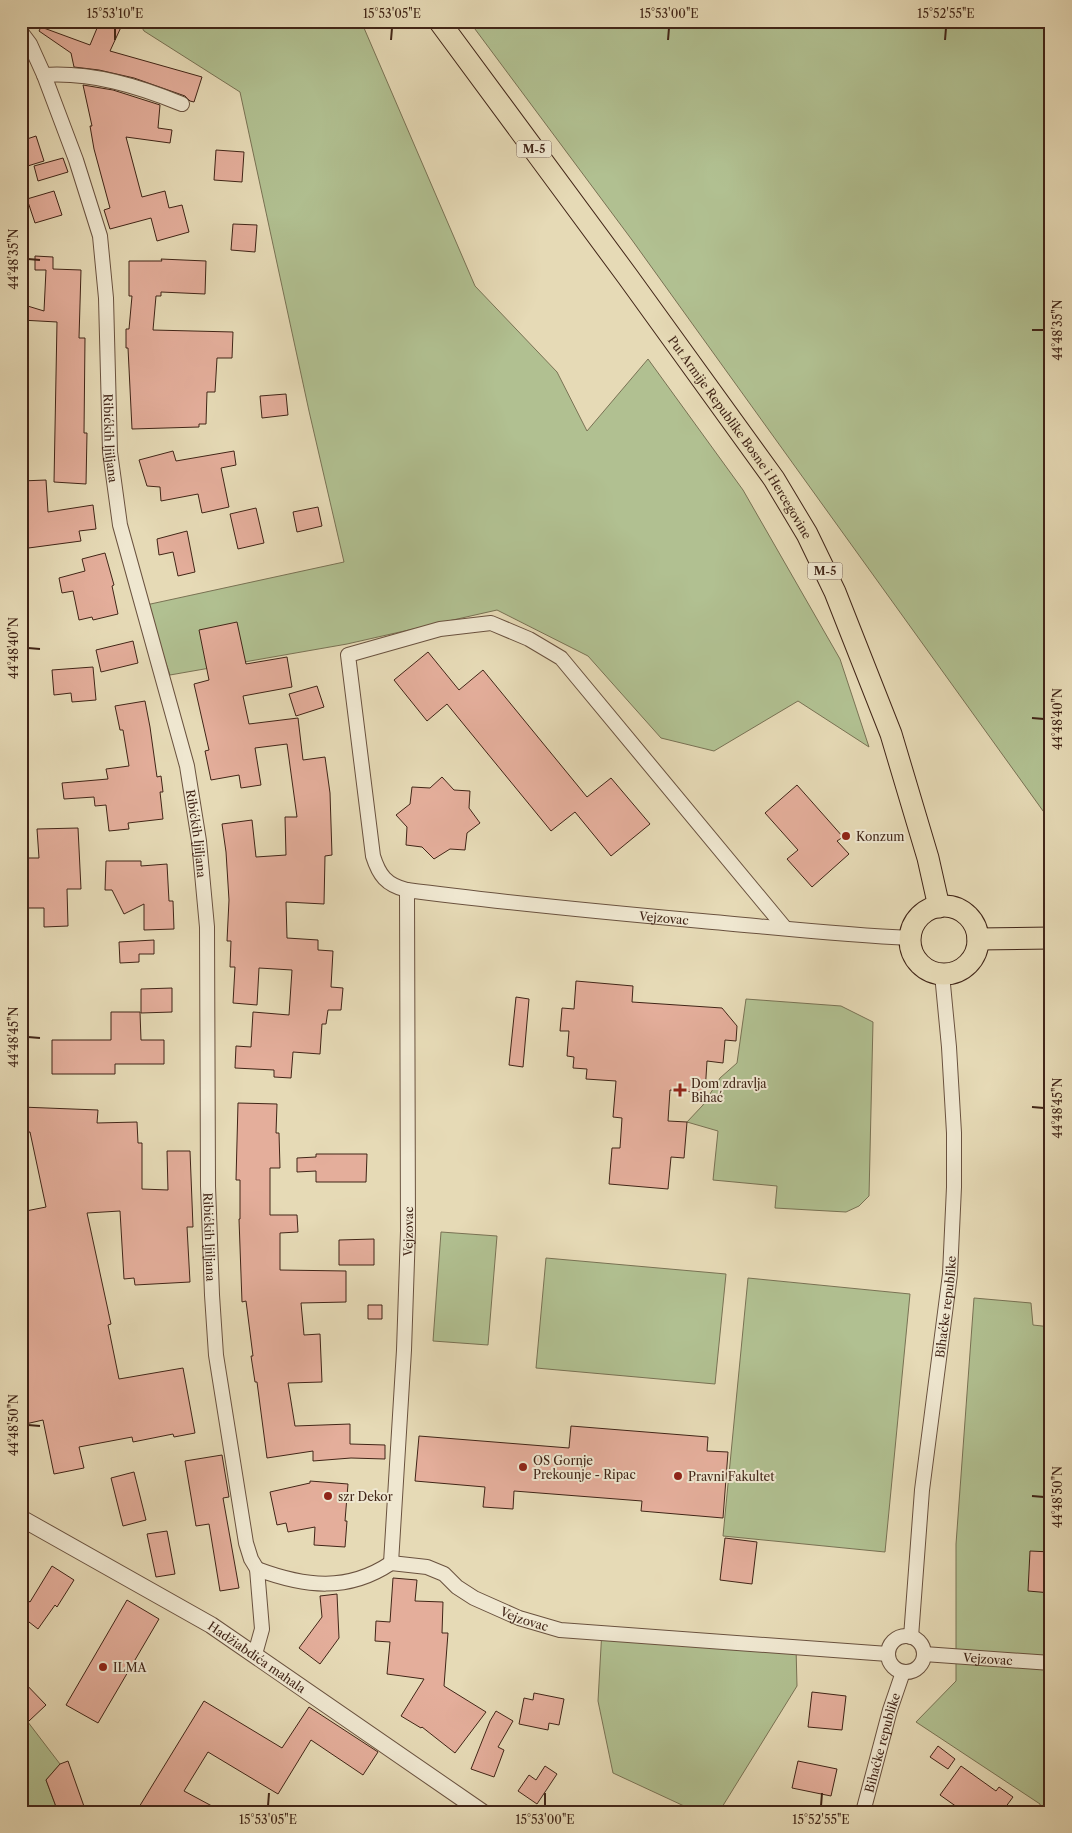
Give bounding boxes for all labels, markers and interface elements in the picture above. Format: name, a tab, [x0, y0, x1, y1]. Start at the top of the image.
text: 15°53'10"E	[87, 6, 143, 21]
text: 15°53'05"E	[363, 6, 421, 21]
text: 15°53'00"E	[639, 6, 699, 21]
text: 15°52'55"E	[917, 6, 975, 21]
road number: M-5	[516, 140, 552, 158]
text: 44°48'35"N	[6, 228, 21, 290]
text: 44°48'35"N	[1050, 299, 1065, 361]
street label: Put Armije Republike Bosne i Hercegovine	[665, 333, 816, 541]
street label: Ribićkih ljiljana	[101, 393, 122, 484]
road number: M-5	[808, 562, 842, 580]
text: 44°48'40"N	[6, 617, 21, 679]
text: 44°48'40"N	[1050, 688, 1065, 750]
street label: Ribićkih ljiljana	[183, 788, 210, 879]
place label: Konzum	[856, 829, 905, 844]
marker: Konzum	[840, 830, 852, 842]
street label: Vejzovac	[637, 908, 689, 927]
text: 44°48'45"N	[6, 1007, 21, 1067]
place label: Dom zdravlja Bihać	[691, 1076, 767, 1105]
text: 44°48'45"N	[1050, 1078, 1065, 1138]
marker: Dom zdravlja Bihać	[673, 1083, 687, 1097]
street label: Ribićkih ljiljana	[201, 1192, 219, 1282]
street label: Vejzovac	[400, 1207, 416, 1258]
street label: Bihaćke republike	[932, 1255, 958, 1359]
text: 44°48'50"N	[6, 1394, 21, 1456]
place label: OS Gornje Prekounje - Ripac	[533, 1453, 636, 1482]
marker: OS Gornje Prekounje - Ripac	[517, 1461, 529, 1473]
text: 44°48'50"N	[1050, 1466, 1065, 1528]
place label: Pravni Fakultet	[688, 1469, 775, 1484]
marker: Pravni Fakultet	[672, 1470, 684, 1482]
place label: szr Dekor	[338, 1489, 393, 1504]
marker: szr Dekor	[322, 1490, 334, 1502]
street label: Vejzovac	[497, 1603, 550, 1634]
street label: Hadžiabdića mahala	[205, 1618, 309, 1696]
street label: Vejzovac	[961, 1649, 1013, 1668]
place label: ILMA	[113, 1660, 147, 1675]
marker: ILMA	[97, 1661, 109, 1673]
street label: Bihaćke republike	[861, 1690, 903, 1794]
text: 15°53'05"E	[239, 1812, 297, 1827]
text: 15°53'00"E	[515, 1812, 575, 1827]
text: 15°52'55"E	[792, 1812, 850, 1827]

